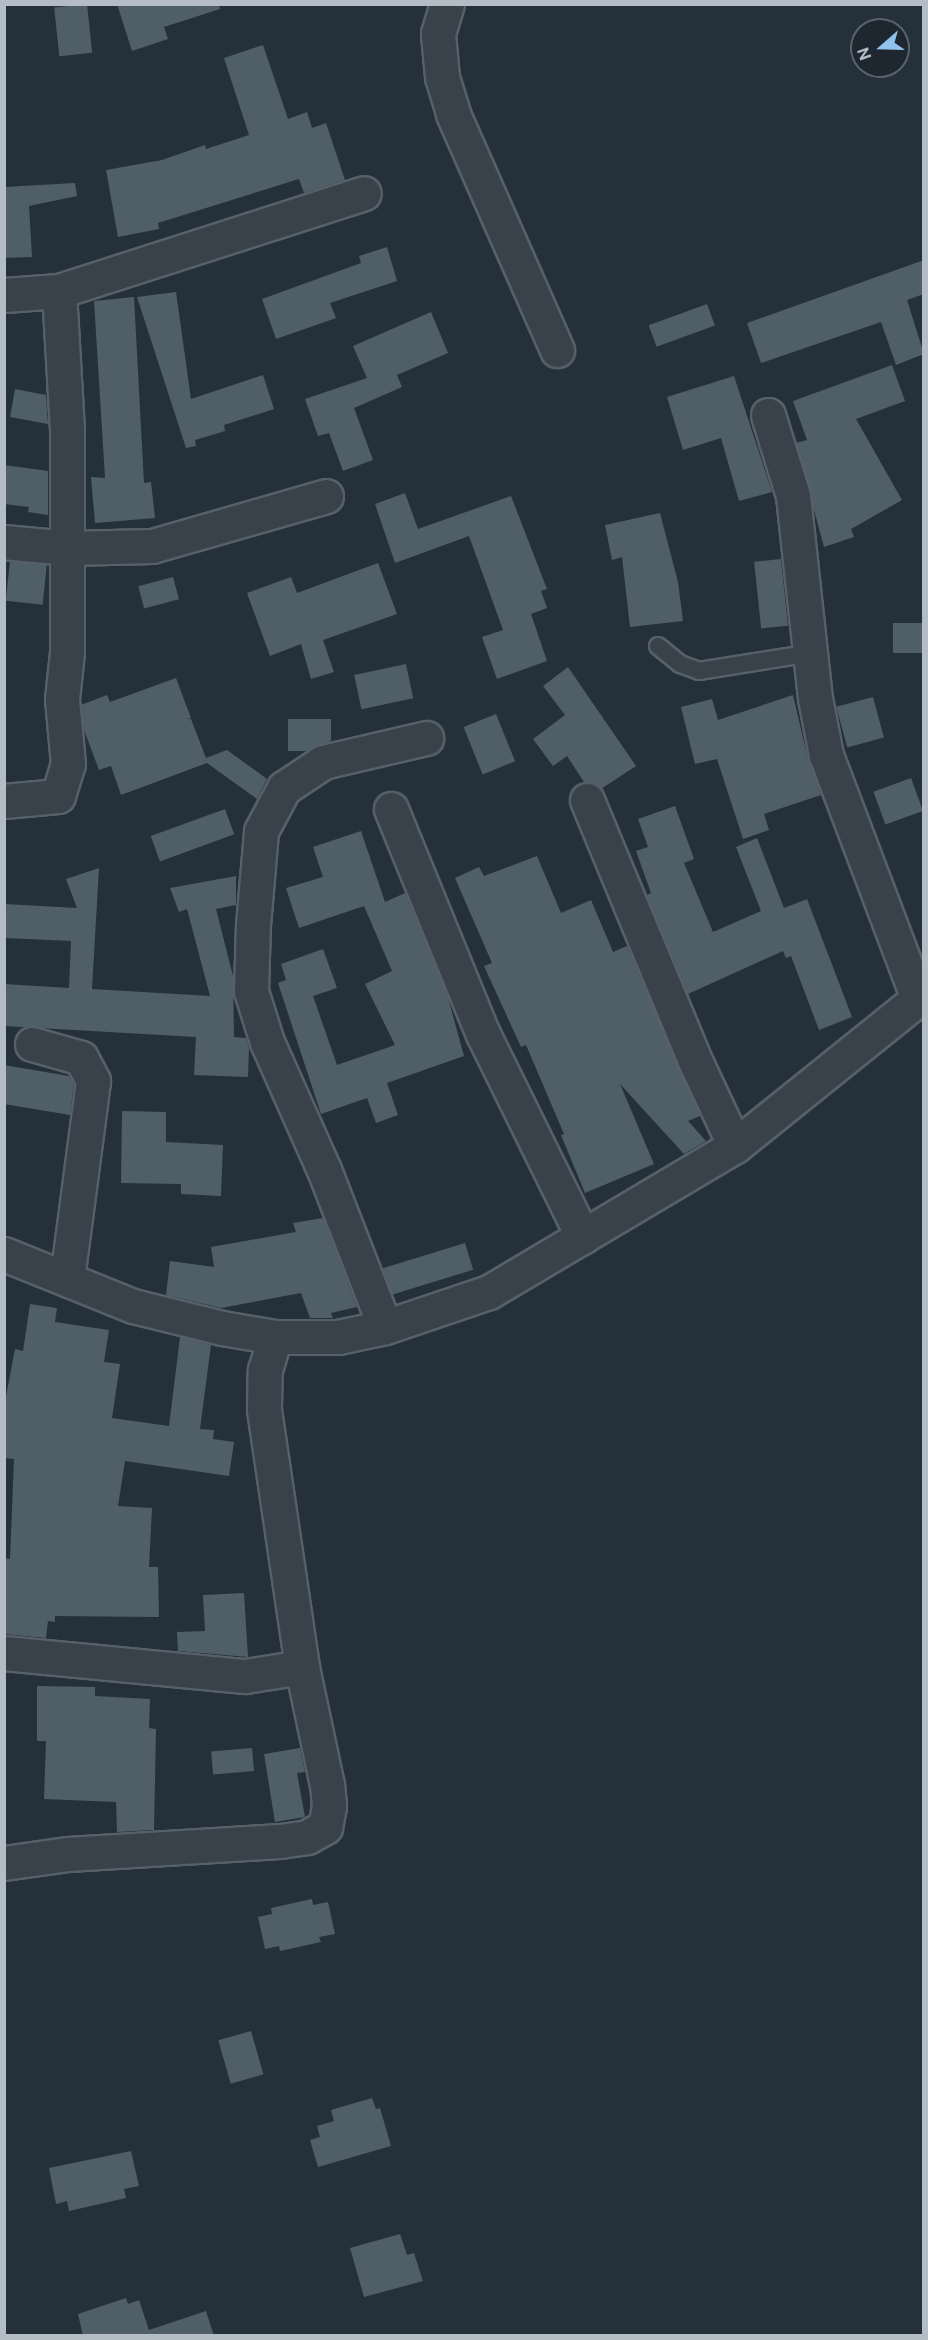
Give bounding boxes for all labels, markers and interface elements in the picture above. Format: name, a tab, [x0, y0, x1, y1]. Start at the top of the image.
north arrow	[850, 18, 910, 78]
text: N	[853, 45, 876, 63]

